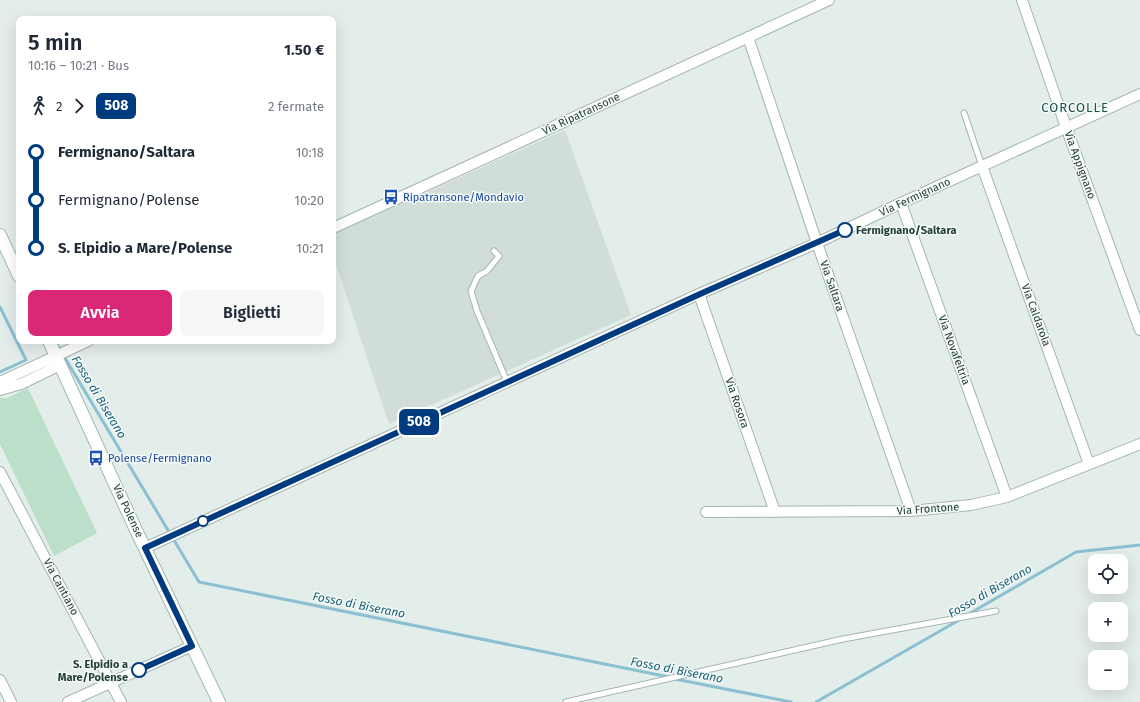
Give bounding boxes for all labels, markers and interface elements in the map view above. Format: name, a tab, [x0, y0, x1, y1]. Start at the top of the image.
text: 5 min	[28, 29, 83, 56]
text: 1.50 €	[284, 41, 324, 59]
text: 10:16 – 10:21 · Bus	[28, 58, 129, 73]
street label: Via Ripatransone	[540, 90, 622, 138]
icon: walk	[28, 95, 50, 117]
icon: forward	[68, 95, 90, 117]
text: 508	[104, 97, 128, 114]
text: 2	[56, 99, 62, 114]
text: 2 fermate	[268, 99, 324, 114]
district label: CORCOLLE	[1041, 100, 1109, 115]
street label: Via Appignano	[1062, 129, 1098, 201]
text: Fermignano/Saltara	[58, 143, 195, 161]
text: 10:18	[296, 145, 324, 160]
street label: Via Fermignano	[877, 175, 953, 219]
bus stop icon: Ripatransone/Mondavio	[382, 188, 400, 206]
text: Fermignano/Polense	[58, 191, 199, 209]
place label: Ripatransone/Mondavio	[403, 191, 524, 204]
text: 10:20	[294, 193, 324, 208]
marker: Fermignano/Saltara	[837, 222, 853, 238]
place label: Fermignano/Saltara	[856, 224, 956, 237]
text: S. Elpidio a Mare/Polense	[58, 239, 232, 257]
text: 10:21	[296, 241, 324, 256]
street label: Via Saltara	[817, 259, 847, 313]
street label: Via Caldarola	[1019, 282, 1053, 348]
button: Avvia	[28, 290, 172, 336]
button: Biglietti	[180, 290, 324, 336]
street label: Via Novafeltria	[935, 313, 973, 387]
water label: Fosso di Biserano	[69, 353, 129, 441]
street label: Via Rosora	[722, 376, 752, 430]
line badge: 508	[396, 409, 442, 435]
text: 508	[407, 413, 431, 430]
bus stop icon: Polense/Fermignano	[87, 449, 105, 467]
place label: Polense/Fermignano	[108, 452, 212, 465]
street label: Via Polense	[110, 482, 146, 540]
street label: Via Frontone	[896, 500, 960, 518]
unlabelled marker	[197, 515, 209, 527]
map controls	[1088, 554, 1128, 690]
button: locate	[1088, 554, 1128, 594]
street label: Via Cantiano	[41, 556, 81, 618]
water label: Fosso di Biserano	[946, 561, 1034, 621]
water label: Fosso di Biserano	[311, 589, 407, 621]
button: +	[1088, 602, 1128, 642]
button: −	[1088, 650, 1128, 690]
water label: Fosso di Biserano	[629, 654, 725, 686]
place label: S. Elpidio a Mare/Polense	[58, 658, 128, 684]
marker: S. Elpidio a Mare/Polense	[131, 662, 147, 678]

